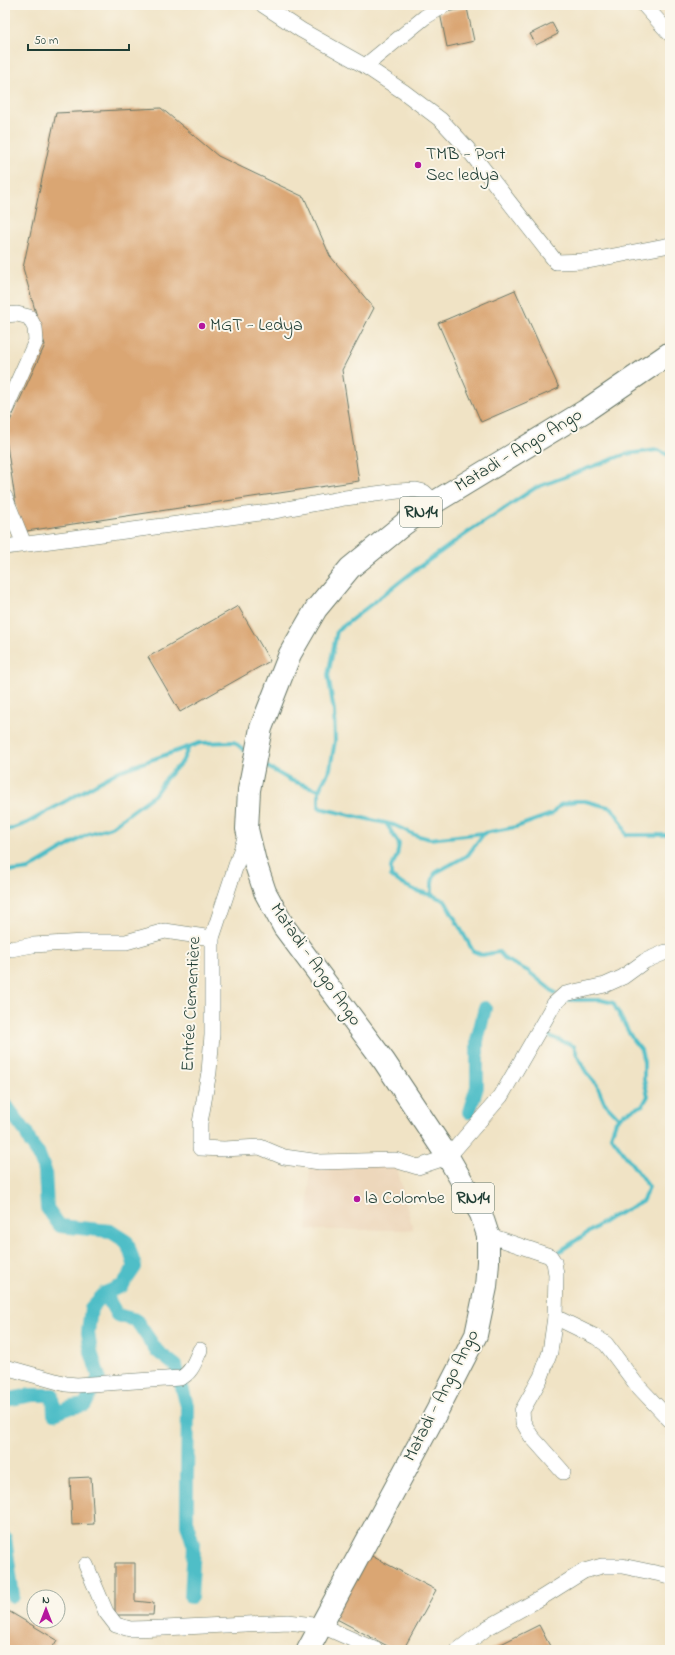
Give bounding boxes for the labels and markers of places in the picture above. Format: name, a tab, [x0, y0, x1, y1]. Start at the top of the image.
place label: TMB - Port Sec ledya	[426, 142, 505, 189]
marker: TMB - Port Sec ledya	[413, 160, 423, 170]
place label: MGT - Ledya	[210, 313, 303, 339]
marker: MGT - Ledya	[197, 321, 207, 331]
place label: la Colombe	[365, 1186, 446, 1212]
marker: la Colombe	[352, 1194, 362, 1204]

